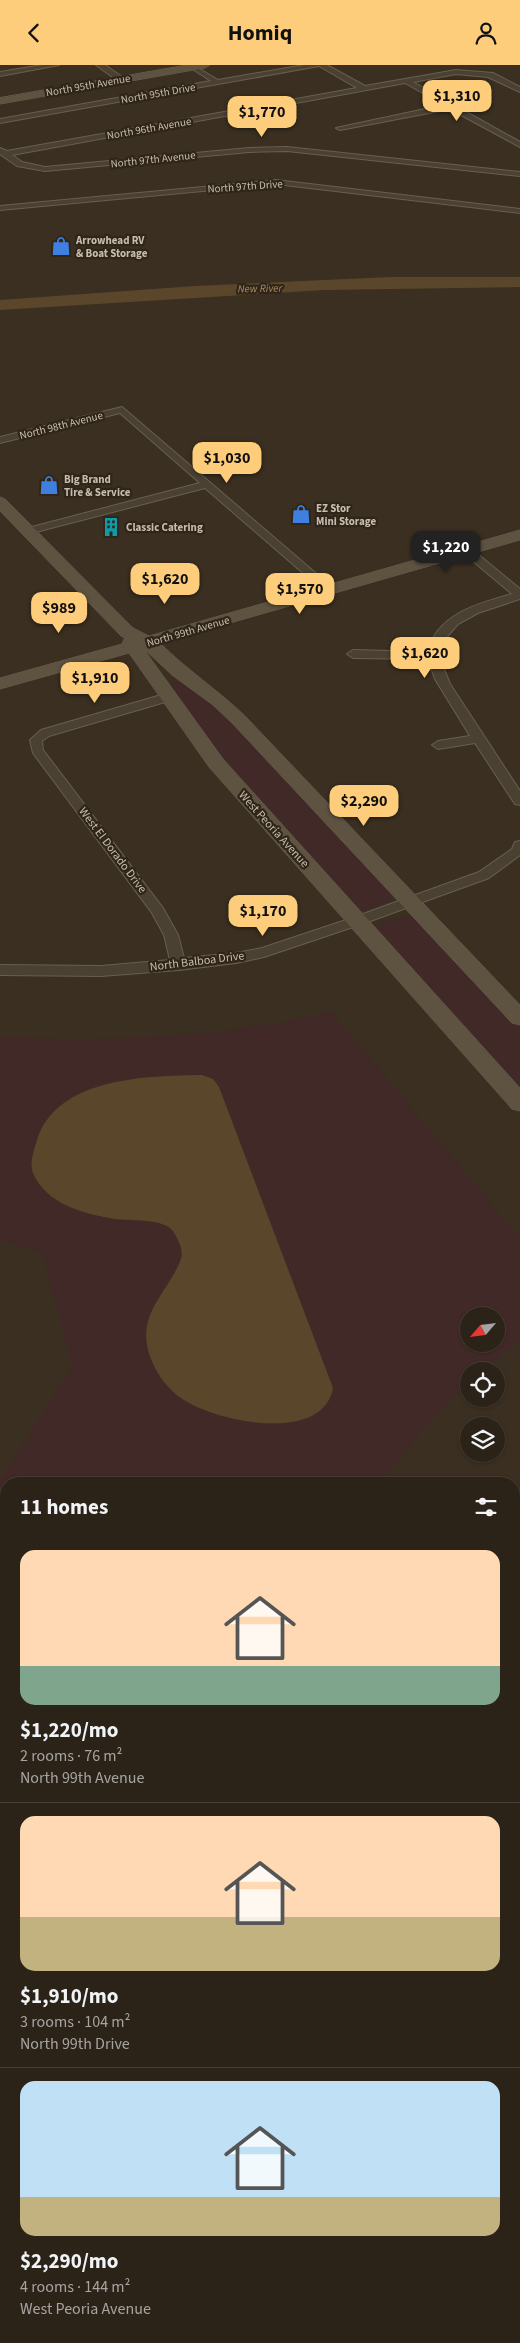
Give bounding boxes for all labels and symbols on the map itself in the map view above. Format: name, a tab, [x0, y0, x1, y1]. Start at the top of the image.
street label: North 95th Avenue	[45, 71, 132, 100]
street label: North 95th Drive	[120, 79, 197, 107]
pin: $1,310	[416, 80, 498, 122]
pin: $1,770	[221, 95, 303, 138]
street label: North 96th Avenue	[106, 114, 193, 143]
street label: North 97th Avenue	[110, 148, 197, 171]
street label: North 97th Drive	[207, 176, 284, 197]
place label: Arrowhead RV & Boat Storage	[75, 233, 148, 261]
shop icon: Arrowhead RV & Boat Storage	[50, 235, 72, 257]
water label: New River	[238, 281, 284, 296]
street label: North 98th Avenue	[18, 408, 105, 443]
pin: $1,030	[186, 441, 268, 484]
place label: Big Brand Tire & Service	[64, 472, 131, 500]
shop icon: Big Brand Tire & Service	[38, 474, 60, 496]
place label: EZ Stor Mini Storage	[316, 501, 376, 529]
shop icon: EZ Stor Mini Storage	[290, 503, 312, 525]
building icon: Classic Catering	[100, 516, 122, 538]
place label: Classic Catering	[126, 520, 203, 535]
pin: $1,220	[405, 531, 487, 573]
pin: $1,620	[124, 563, 206, 605]
pin: $1,570	[259, 573, 341, 615]
pin: $989	[29, 591, 89, 634]
street label: North 99th Avenue	[145, 612, 232, 650]
pin: $1,620	[384, 637, 466, 679]
pin: $1,910	[54, 661, 136, 704]
pin: $2,290	[323, 785, 405, 827]
street label: West Peoria Avenue	[234, 787, 313, 872]
street label: West El Dorado Drive	[75, 804, 151, 897]
pin: $1,170	[222, 895, 304, 937]
street label: North Balboa Drive	[149, 947, 245, 976]
north arrow	[460, 1307, 505, 1353]

